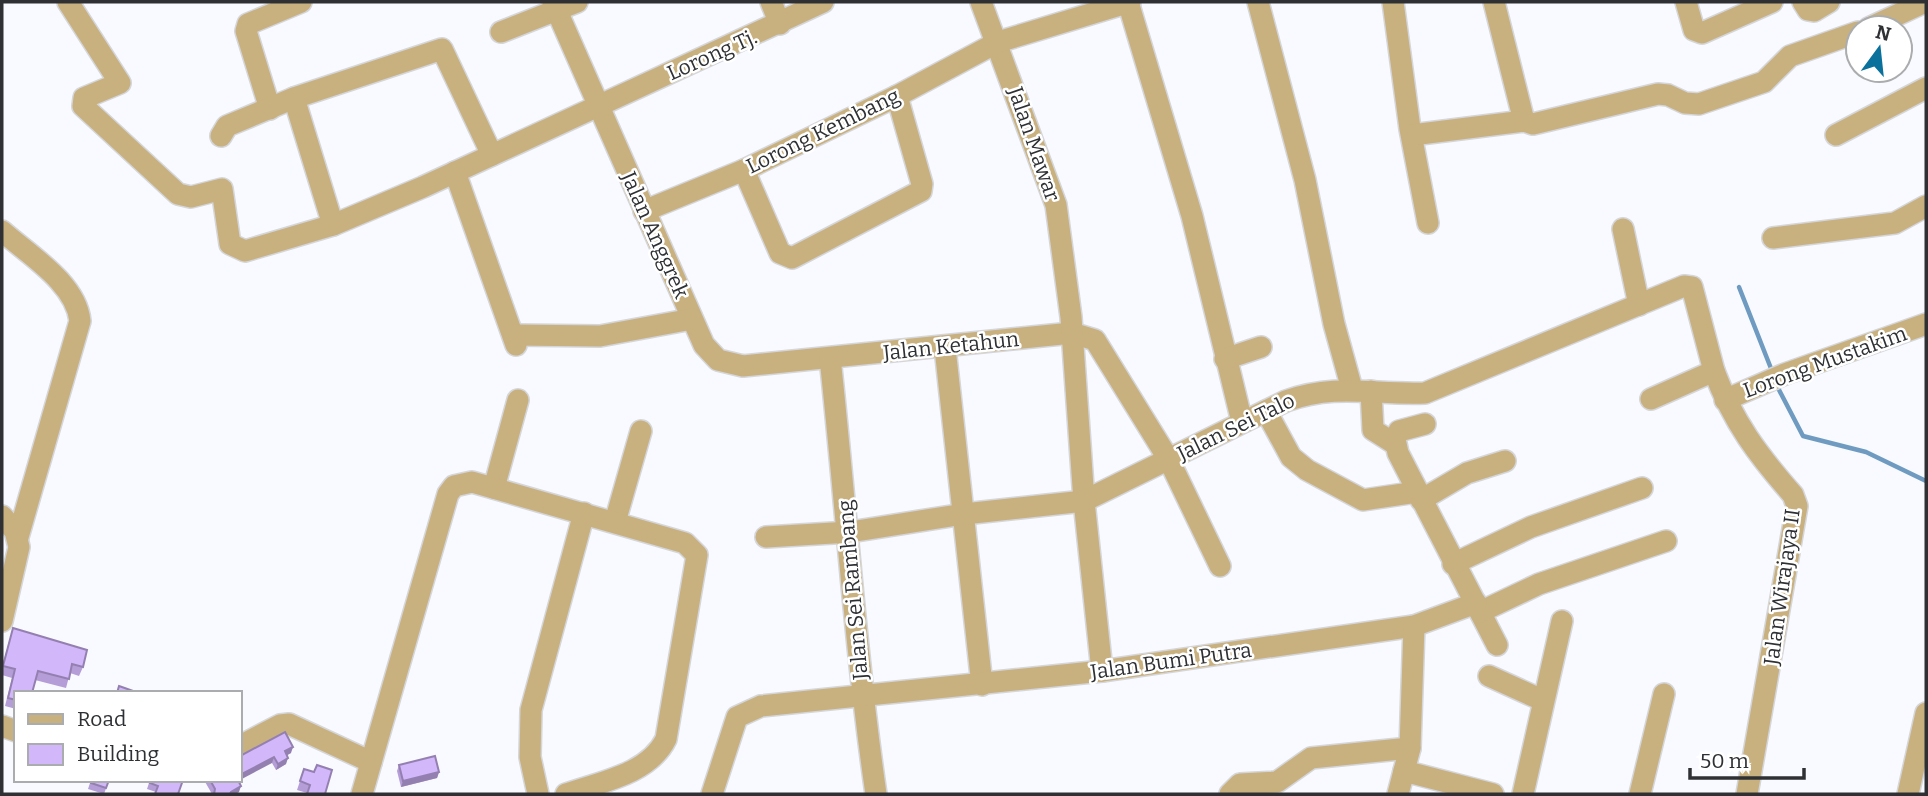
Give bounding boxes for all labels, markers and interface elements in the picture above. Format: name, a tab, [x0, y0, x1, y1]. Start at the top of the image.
north arrow	[1844, 14, 1914, 84]
text: N	[1873, 20, 1894, 46]
street label: Lorong Tj.	[663, 24, 761, 86]
street label: Lorong Kembang	[742, 82, 904, 179]
street label: Jalan Mawar	[1002, 82, 1066, 205]
street label: Jalan Anggrek	[615, 167, 695, 302]
street label: Lorong Mustakim	[1740, 320, 1910, 404]
street label: Jalan Ketahun	[881, 326, 1020, 366]
street label: Jalan Sei Talo	[1172, 387, 1299, 467]
street label: Jalan Sei Rambang	[832, 499, 874, 682]
street label: Jalan Wirajaya II	[1758, 507, 1806, 668]
street label: Jalan Bumi Putra	[1088, 637, 1254, 685]
legend	[14, 691, 242, 782]
text: Road	[77, 706, 126, 732]
scale bar	[1690, 736, 1804, 780]
text: Building	[77, 741, 160, 767]
text: 50 m	[1700, 748, 1749, 774]

